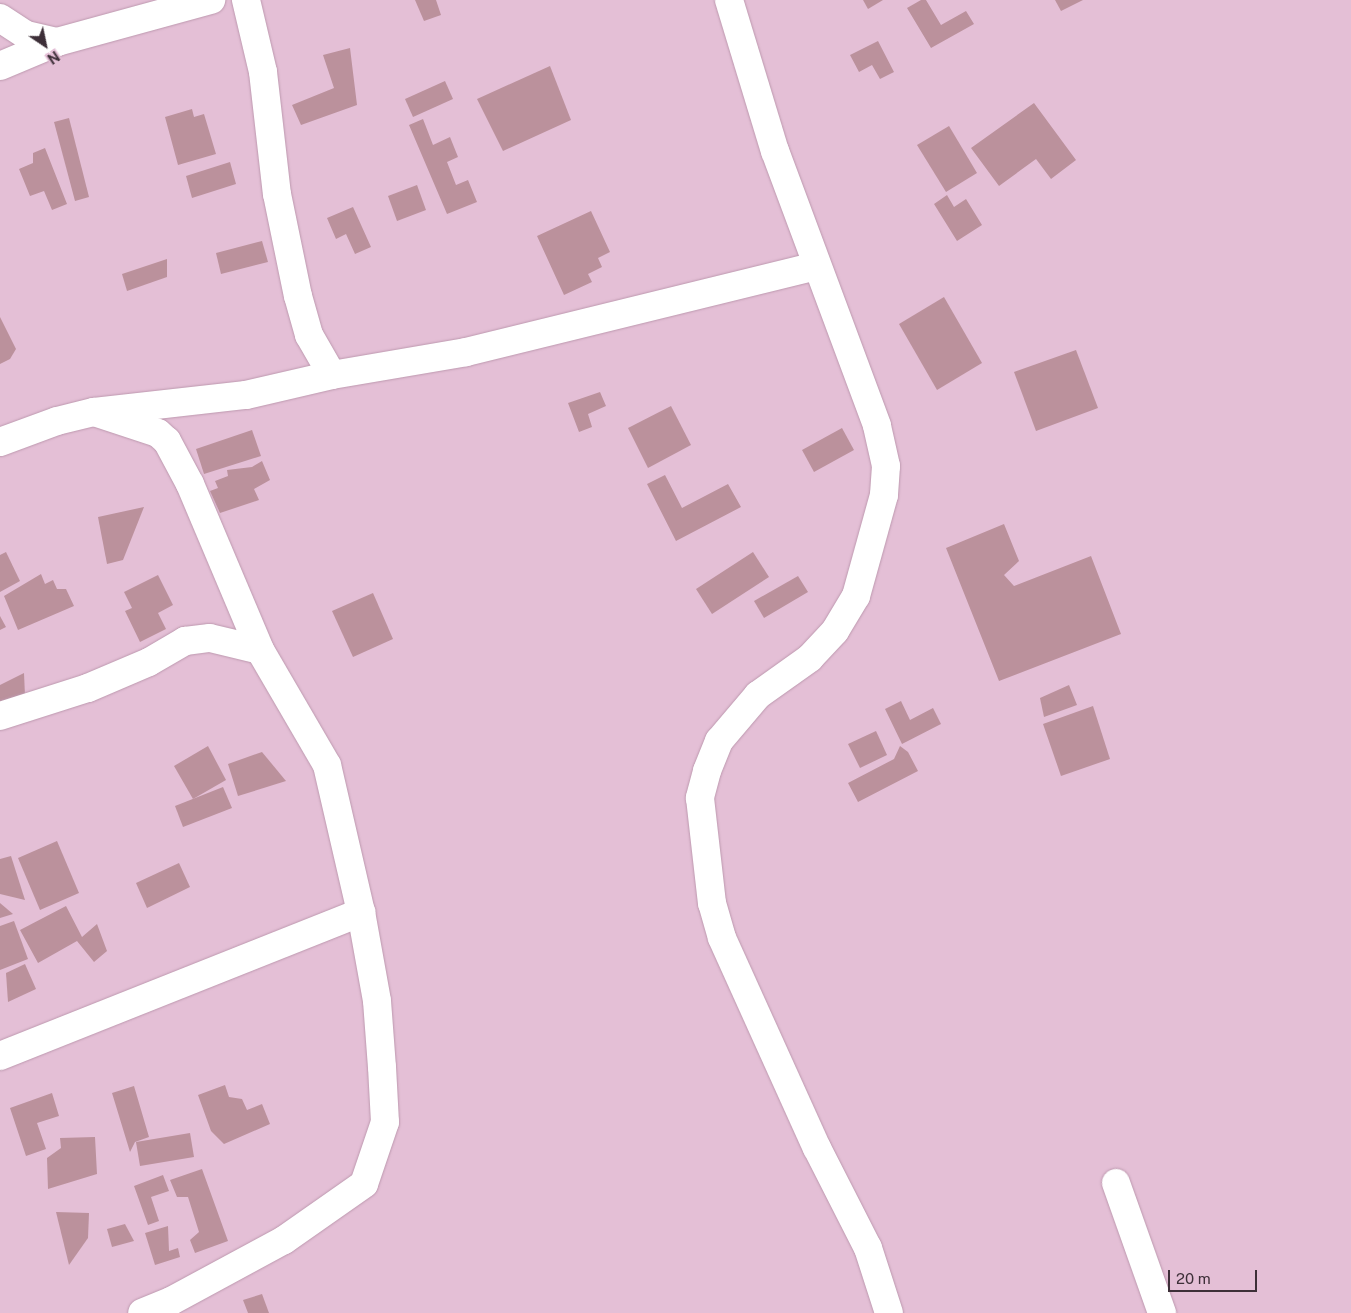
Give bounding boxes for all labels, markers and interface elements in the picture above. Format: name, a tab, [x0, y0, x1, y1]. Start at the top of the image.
north arrow	[20, 20, 70, 70]
text: N	[44, 48, 62, 67]
scale bar	[1171, 1260, 1260, 1292]
text: 20 m	[1176, 1270, 1211, 1287]

